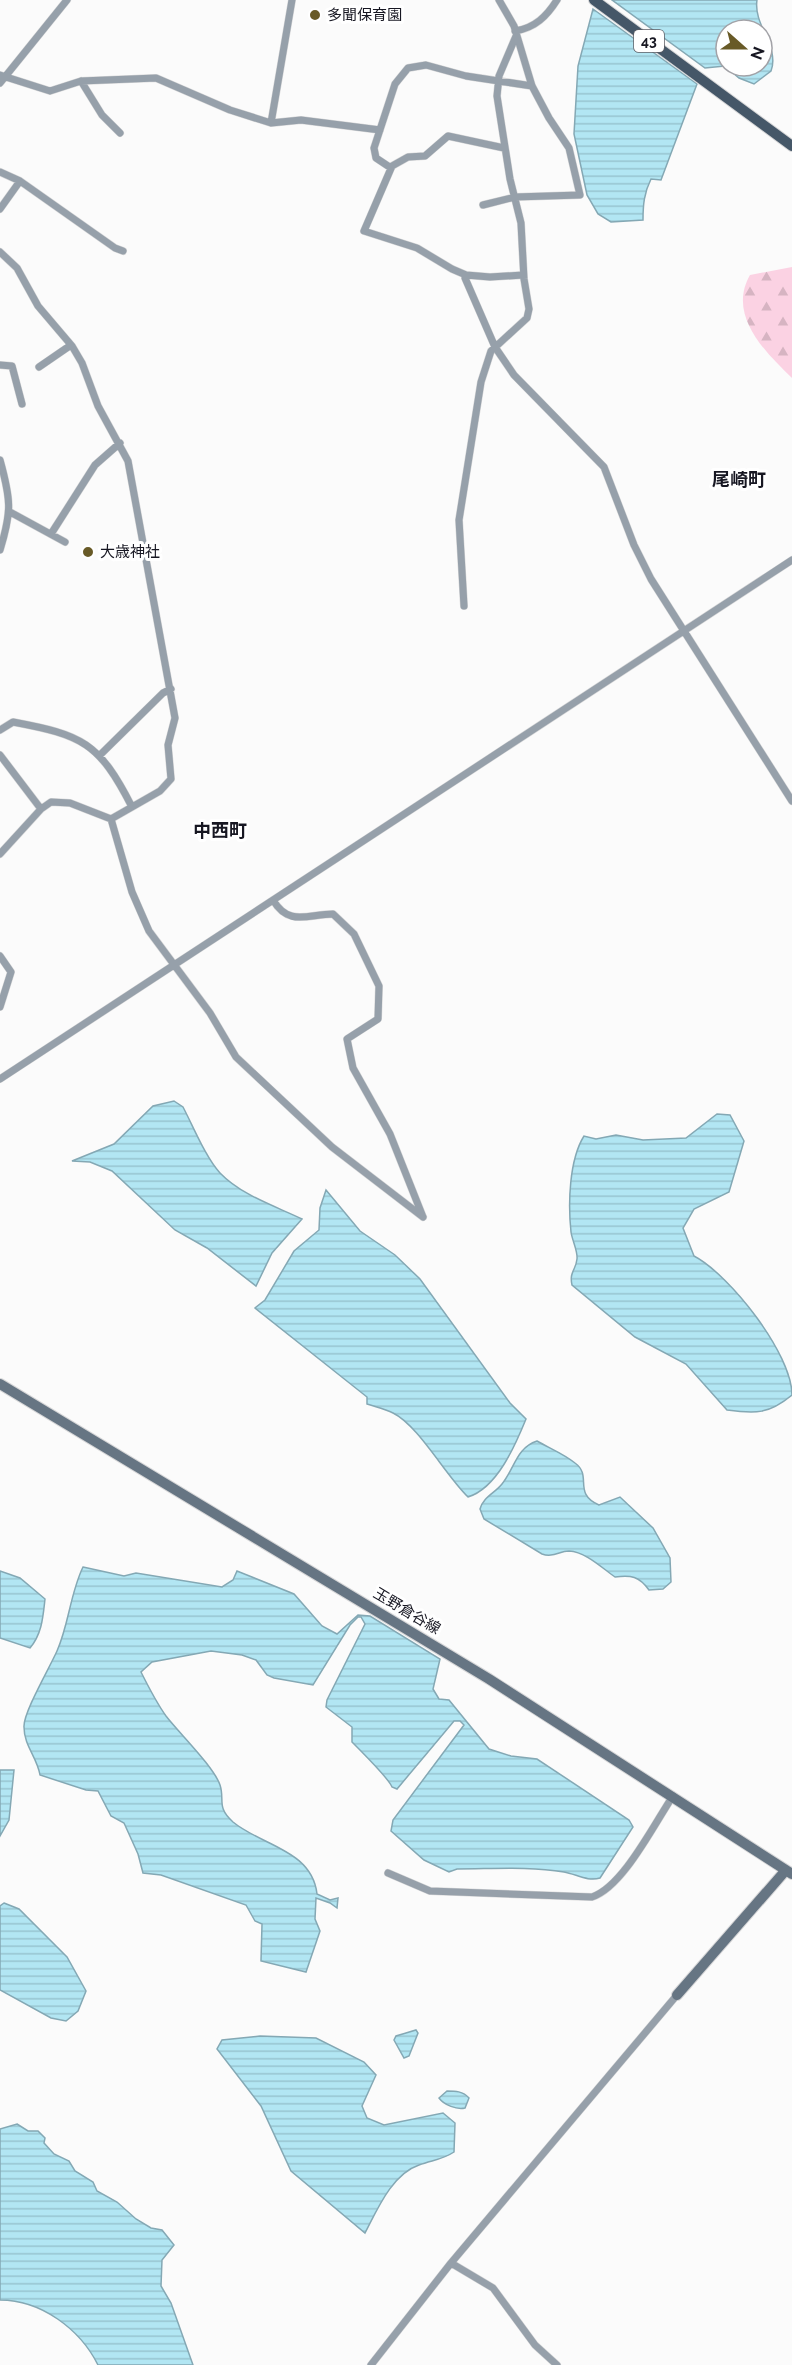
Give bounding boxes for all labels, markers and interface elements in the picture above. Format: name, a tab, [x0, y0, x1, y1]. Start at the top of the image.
place label: 多聞保育園	[327, 6, 402, 24]
marker: 多聞保育園	[308, 8, 322, 22]
north arrow	[714, 18, 774, 78]
road number: 43	[634, 30, 664, 52]
text: N	[746, 44, 769, 62]
district label: 尾崎町	[712, 469, 766, 490]
place label: 大歳神社	[100, 543, 160, 561]
marker: 大歳神社	[81, 545, 95, 559]
district label: 中西町	[193, 820, 247, 841]
street label: 玉野倉谷線	[370, 1584, 444, 1638]

